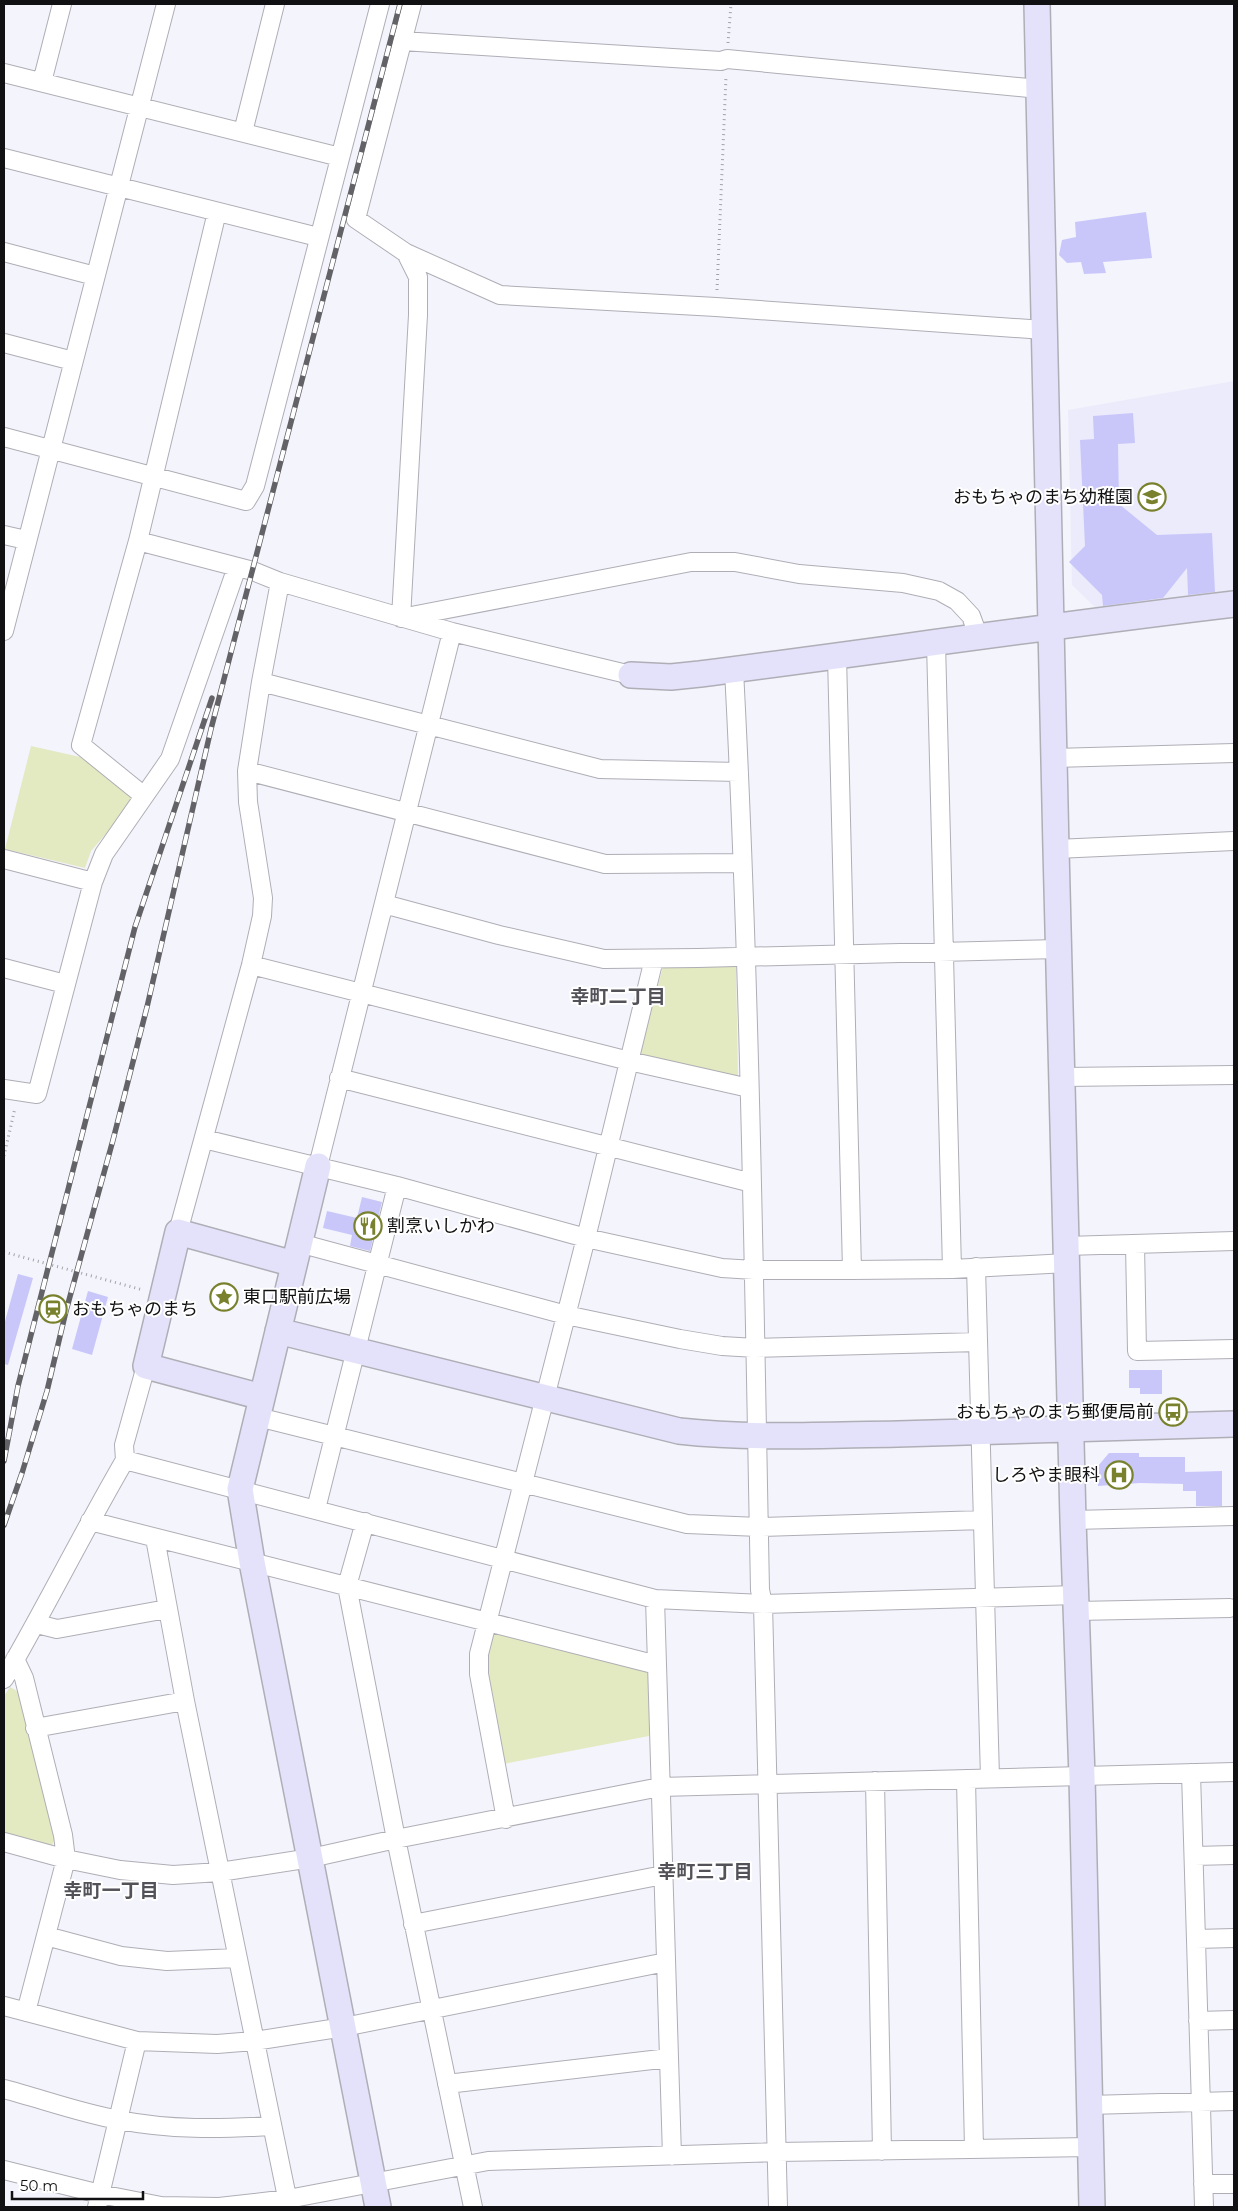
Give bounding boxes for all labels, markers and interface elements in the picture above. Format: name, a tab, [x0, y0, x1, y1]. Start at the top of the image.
school or university icon: おもちゃのまち幼稚園	[1137, 482, 1167, 512]
place label: おもちゃのまち幼稚園	[953, 486, 1133, 508]
district label: 幸町二丁目	[570, 985, 666, 1008]
restaurant icon: 割烹いしかわ	[353, 1211, 383, 1241]
place label: 割烹いしかわ	[387, 1215, 495, 1237]
place icon: 東口駅前広場	[209, 1282, 239, 1312]
place label: 東口駅前広場	[243, 1286, 351, 1308]
station icon: おもちゃのまち	[38, 1294, 68, 1324]
place label: おもちゃのまち	[72, 1298, 198, 1320]
bus stop icon: おもちゃのまち郵便局前	[1158, 1397, 1188, 1427]
place label: おもちゃのまち郵便局前	[956, 1401, 1154, 1423]
hospital icon: しろやま眼科	[1104, 1460, 1134, 1490]
place label: しろやま眼科	[992, 1464, 1100, 1486]
district label: 幸町三丁目	[657, 1860, 753, 1883]
district label: 幸町一丁目	[63, 1879, 159, 1902]
scale bar	[12, 2168, 144, 2200]
text: 50 m	[20, 2176, 58, 2195]

